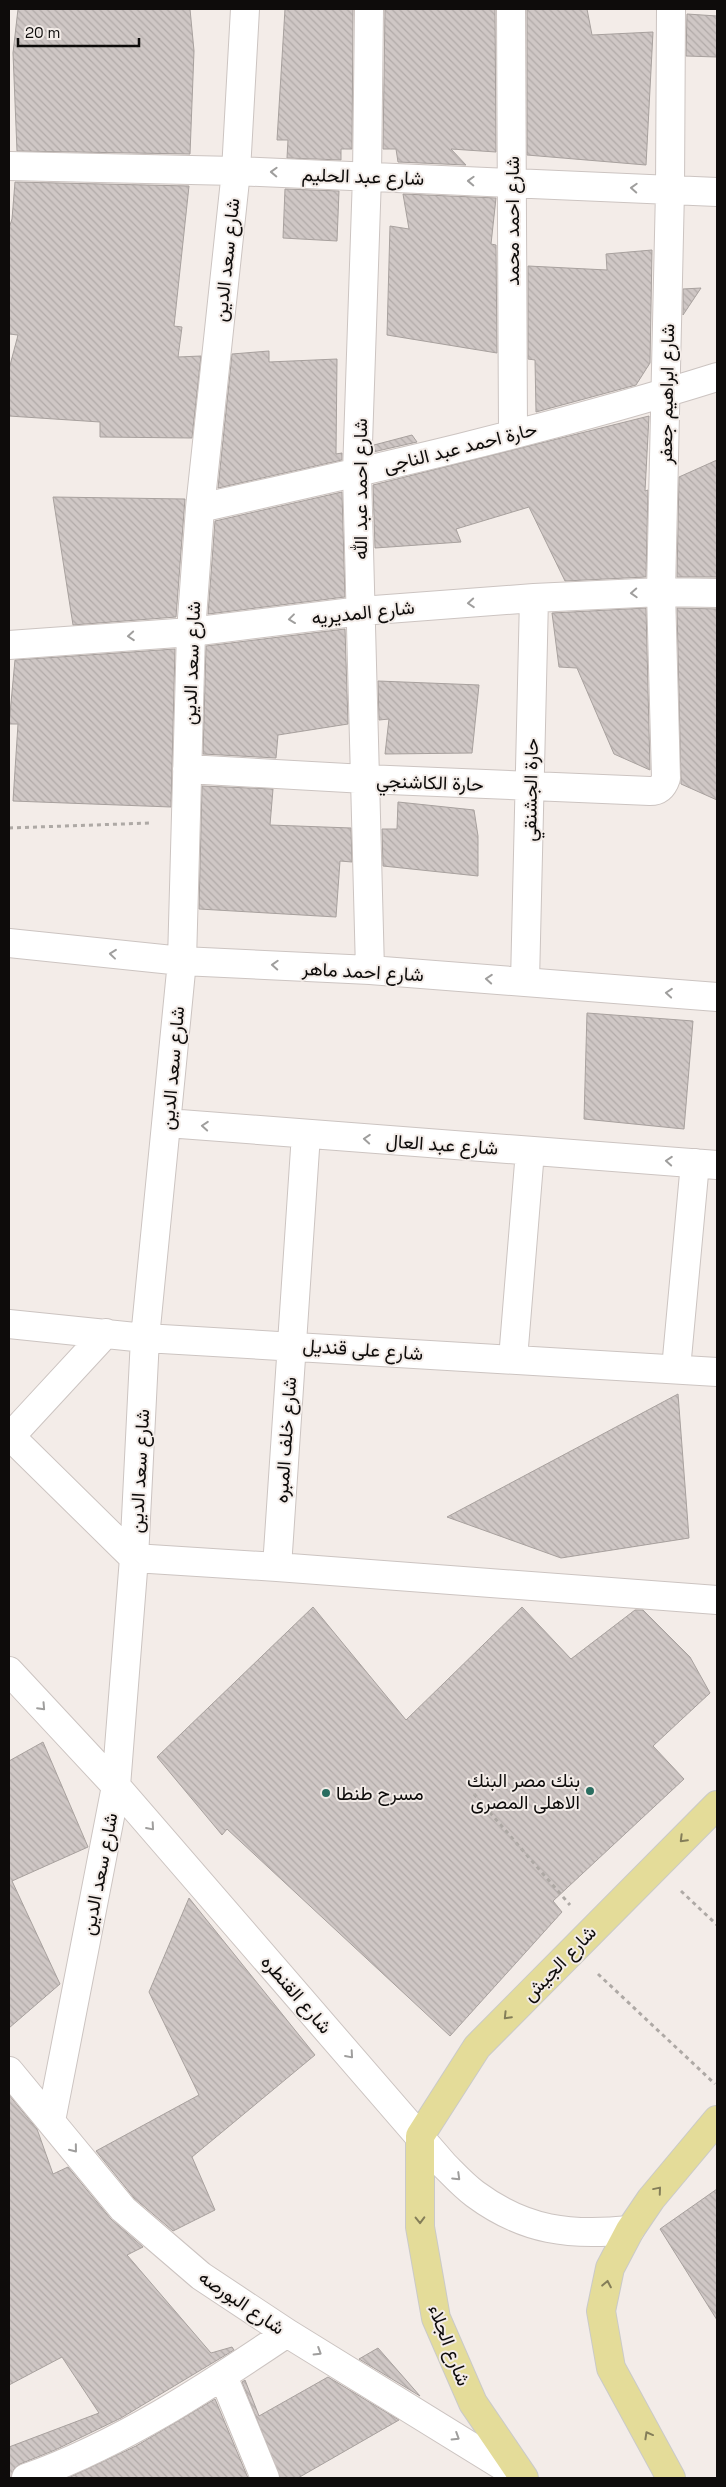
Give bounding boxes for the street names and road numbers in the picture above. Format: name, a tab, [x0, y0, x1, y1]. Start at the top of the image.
street label: شارع احمد محمد	[500, 156, 525, 286]
street label: شارع عبد الحليم	[301, 162, 425, 191]
street label: شارع سعد الدين	[208, 197, 245, 323]
street label: شارع ابراهيم جعفر	[653, 323, 680, 466]
street label: حارة احمد عبد الناجى	[381, 416, 539, 479]
street label: شارع احمد عبد الله	[348, 418, 373, 560]
street label: شارع المديريه	[310, 595, 416, 630]
street label: شارع سعد الدين	[177, 601, 206, 726]
street label: حارة الجشنقي	[517, 738, 547, 842]
street label: حارة الكاشنجي	[376, 768, 484, 800]
street label: شارع احمد ماهر	[301, 956, 424, 987]
street label: شارع سعد الدين	[155, 1005, 190, 1131]
street label: شارع عبد العال	[385, 1128, 499, 1161]
street label: شارع على قنديل	[302, 1333, 424, 1366]
street label: شارع خلف المبره	[269, 1376, 302, 1504]
street label: شارع سعد الدين	[124, 1408, 155, 1534]
street label: شارع سعد الدين	[75, 1811, 124, 1937]
street label: شارع الجيش	[517, 1920, 602, 2007]
street label: شارع القنطره	[256, 1950, 338, 2039]
street label: شارع البورصه	[194, 2264, 290, 2340]
street label: شارع الجلاء	[423, 2301, 476, 2389]

